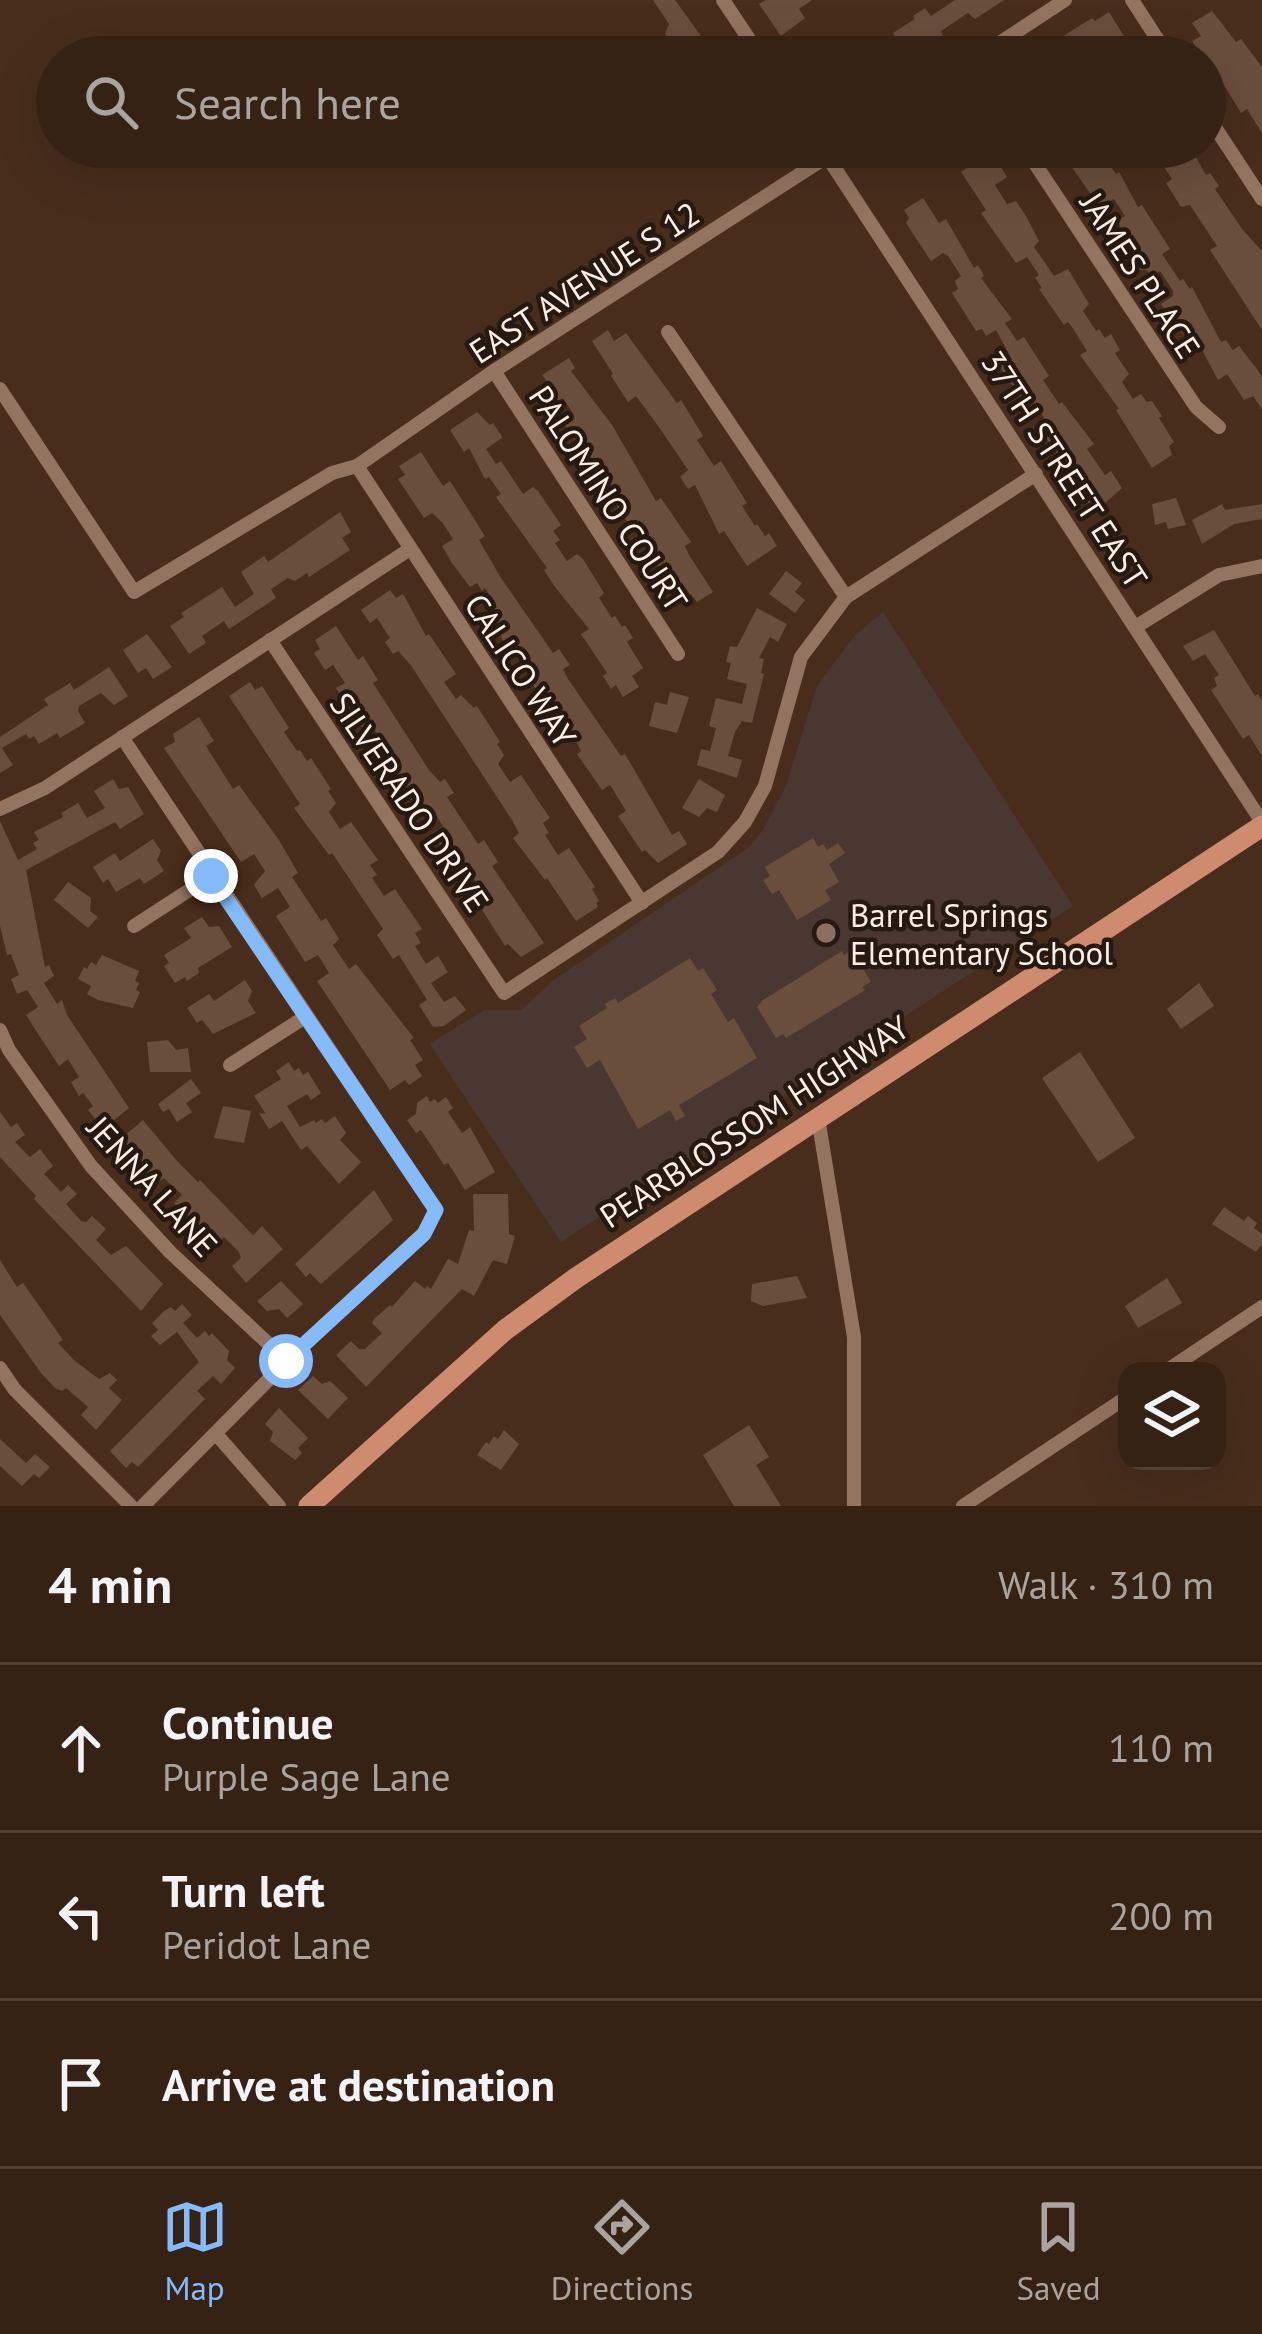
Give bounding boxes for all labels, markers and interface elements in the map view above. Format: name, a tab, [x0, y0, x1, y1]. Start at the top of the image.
search box	[36, 36, 1226, 168]
icon: search	[78, 69, 144, 135]
text: Search here	[174, 73, 401, 131]
street label: JAMES PLACE	[1070, 182, 1211, 366]
street label: EAST AVENUE S 12	[461, 192, 707, 372]
street label: 37TH STREET EAST	[972, 342, 1158, 596]
street label: PALOMINO COURT	[520, 377, 698, 619]
street label: CALICO WAY	[455, 585, 587, 755]
street label: SILVERADO DRIVE	[321, 684, 499, 920]
route end	[184, 849, 238, 903]
place label: Barrel Springs Elementary School	[850, 893, 1113, 974]
marker: Barrel Springs Elementary School	[813, 920, 839, 946]
street label: PEARBLOSSOM HIGHWAY	[591, 1005, 917, 1237]
street label: JENNA LANE	[77, 1105, 228, 1265]
route start	[259, 1334, 313, 1388]
map controls	[1118, 1362, 1226, 1470]
button: layers	[1118, 1362, 1226, 1470]
text: 4 min	[48, 1551, 172, 1617]
text: Walk · 310 m	[998, 1559, 1214, 1610]
text: Continue	[162, 1693, 334, 1751]
icon: ahead	[48, 1715, 114, 1781]
text: 110 m	[1108, 1722, 1214, 1773]
text: Purple Sage Lane	[162, 1751, 451, 1802]
text: Turn left	[162, 1861, 325, 1919]
icon: left	[48, 1883, 114, 1949]
text: 200 m	[1108, 1890, 1214, 1941]
text: Peridot Lane	[162, 1919, 371, 1970]
icon: arrive	[48, 2051, 114, 2117]
text: Arrive at destination	[162, 2055, 555, 2113]
tab: Map	[162, 2194, 228, 2309]
tab: Directions	[551, 2194, 693, 2309]
tab: Saved	[1016, 2194, 1100, 2309]

